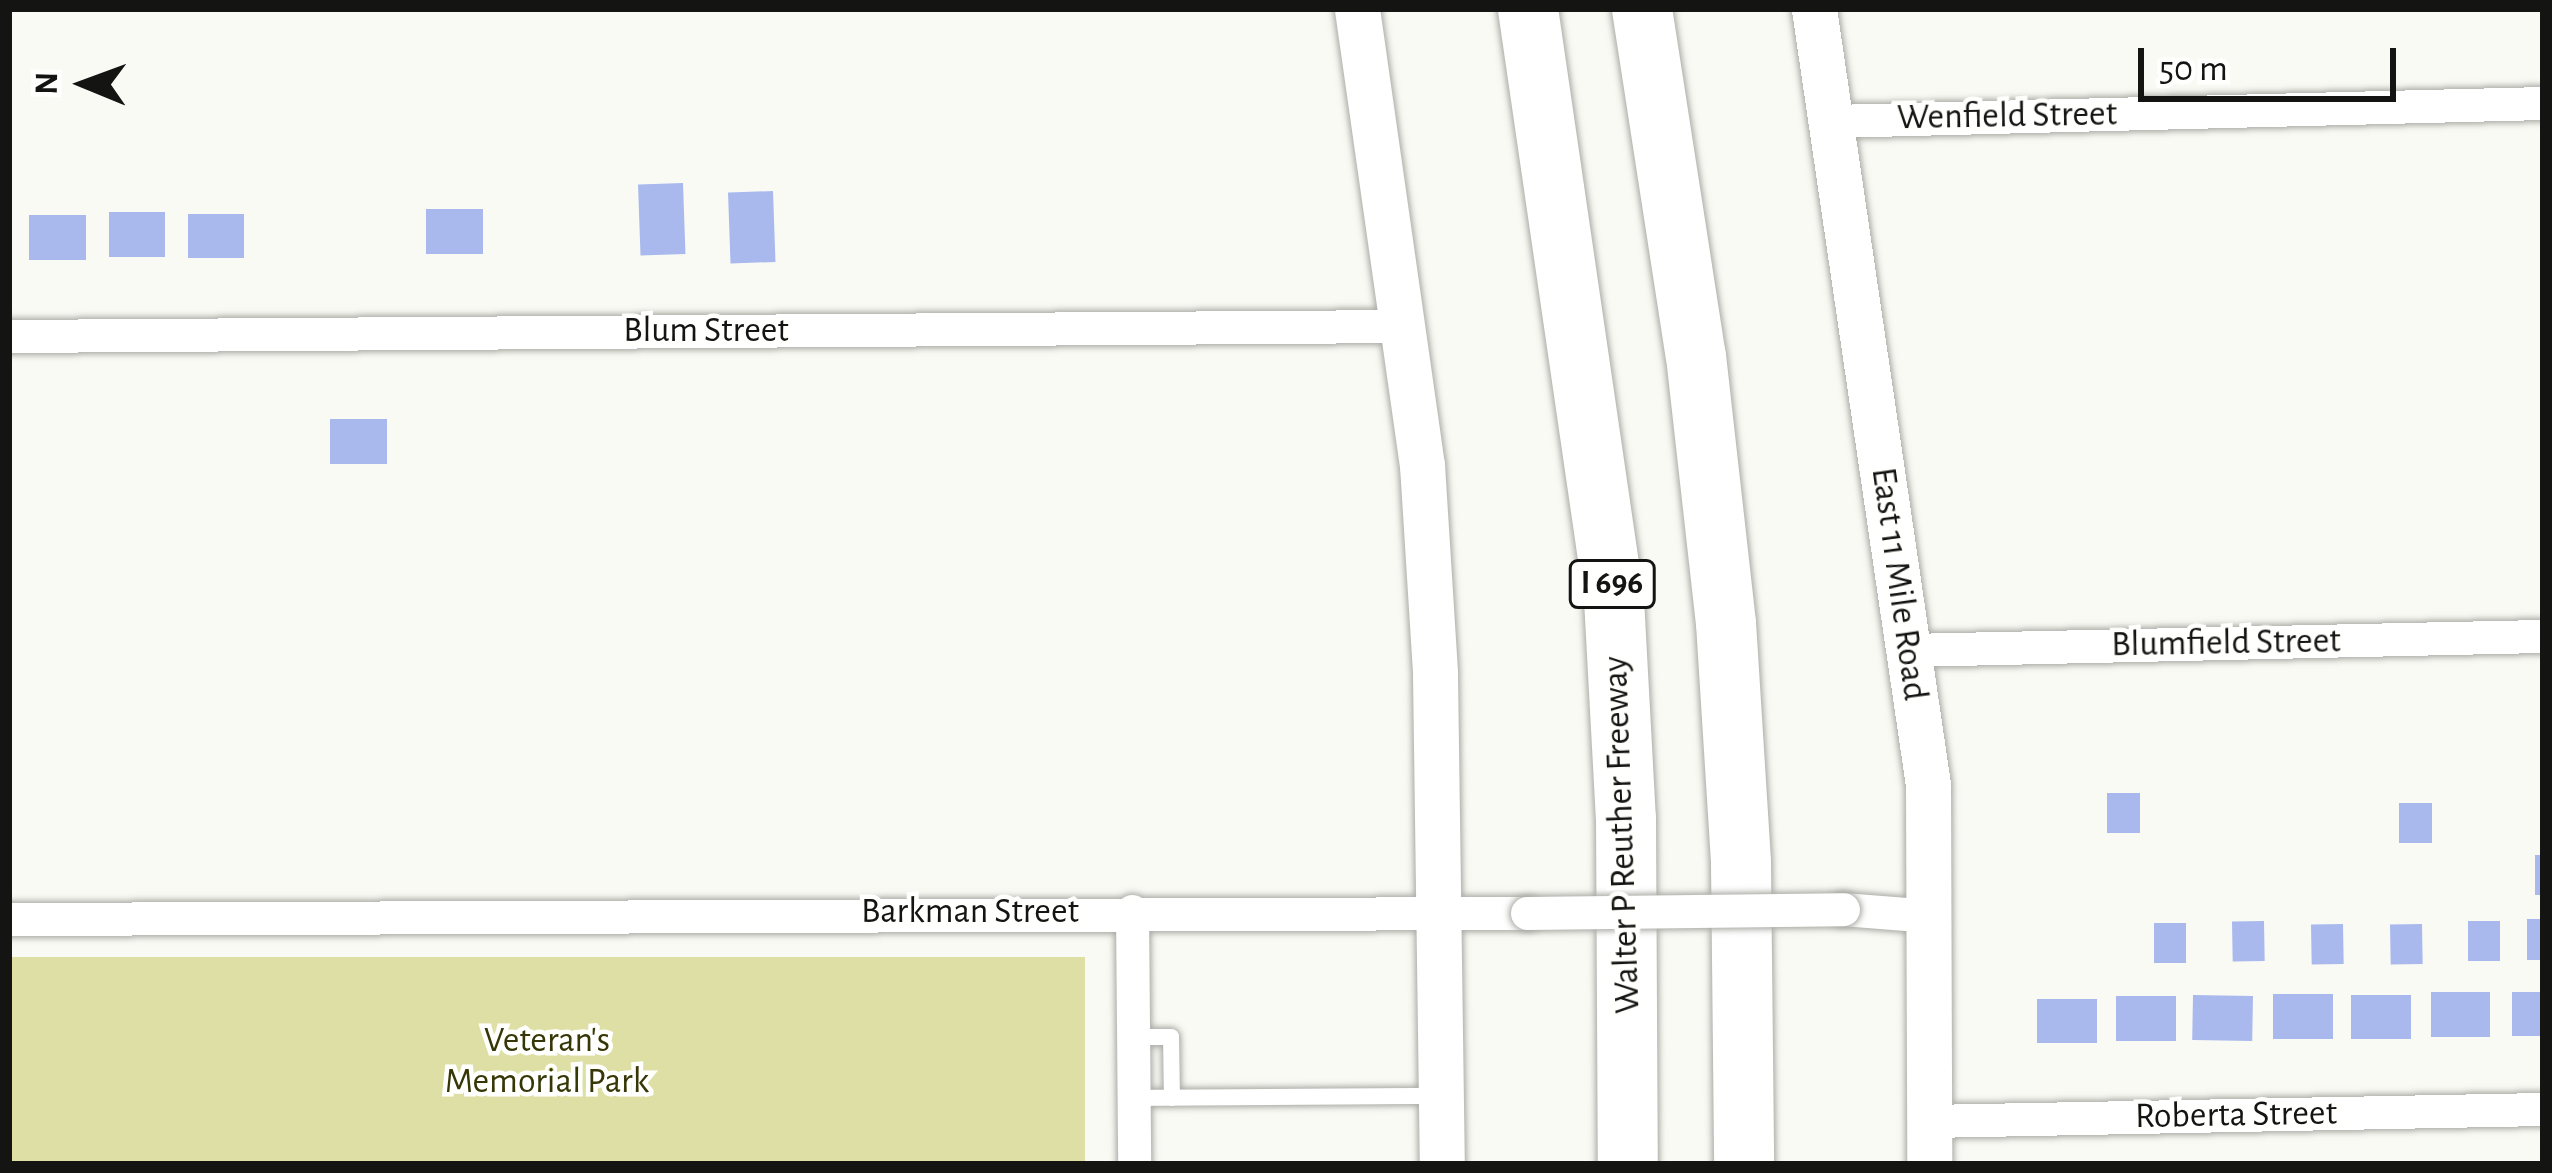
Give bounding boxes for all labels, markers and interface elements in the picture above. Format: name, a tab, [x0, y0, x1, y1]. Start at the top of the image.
north arrow	[24, 24, 144, 144]
scale bar	[2144, 24, 2402, 98]
text: 50 m	[2159, 51, 2228, 87]
text: N	[31, 72, 64, 95]
street label: Wenfield Street	[1897, 92, 2117, 140]
street label: Blum Street	[623, 309, 789, 353]
street label: East 11 Mile Road	[1861, 465, 1937, 703]
road number: I 696	[1567, 557, 1657, 611]
street label: Blumfield Street	[2111, 619, 2341, 667]
street label: Walter P Reuther Freeway	[1594, 655, 1650, 1015]
street label: Barkman Street	[861, 890, 1079, 934]
park label: Veteran's Memorial Park	[445, 1018, 649, 1103]
street label: Roberta Street	[2135, 1092, 2337, 1138]

